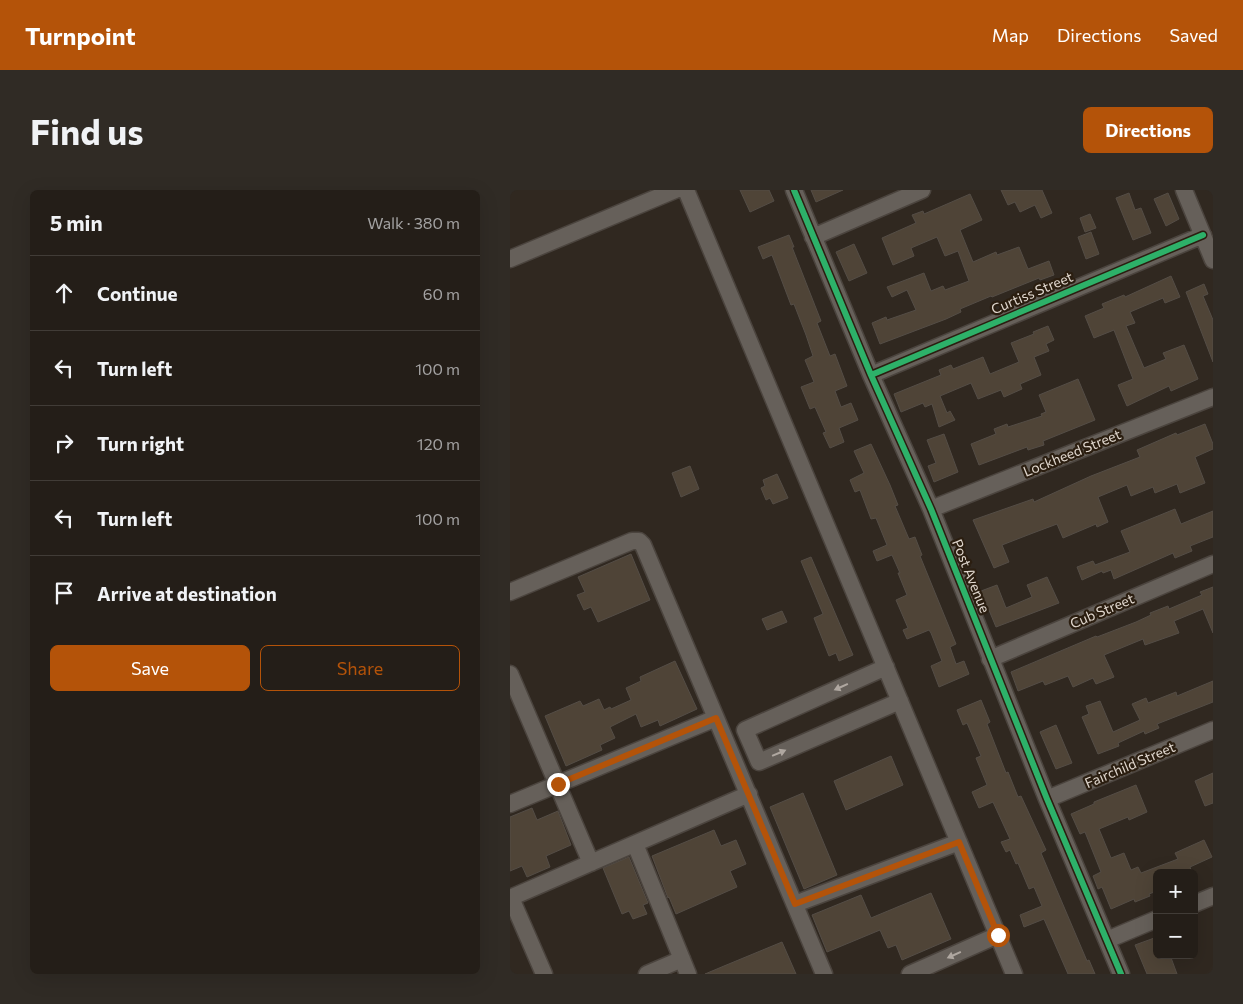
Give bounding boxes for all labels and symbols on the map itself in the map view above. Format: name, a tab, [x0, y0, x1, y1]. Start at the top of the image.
street label: Curtiss Street	[988, 268, 1076, 317]
street label: Lockheed Street	[1020, 425, 1123, 480]
street label: Post Avenue	[949, 536, 994, 615]
street label: Cub Street	[1067, 589, 1137, 632]
one-way arrow	[834, 683, 848, 691]
street label: Fairchild Street	[1082, 738, 1178, 791]
one-way arrow	[772, 748, 787, 756]
route end	[547, 773, 570, 796]
route start	[987, 924, 1010, 947]
one-way arrow	[947, 951, 961, 959]

